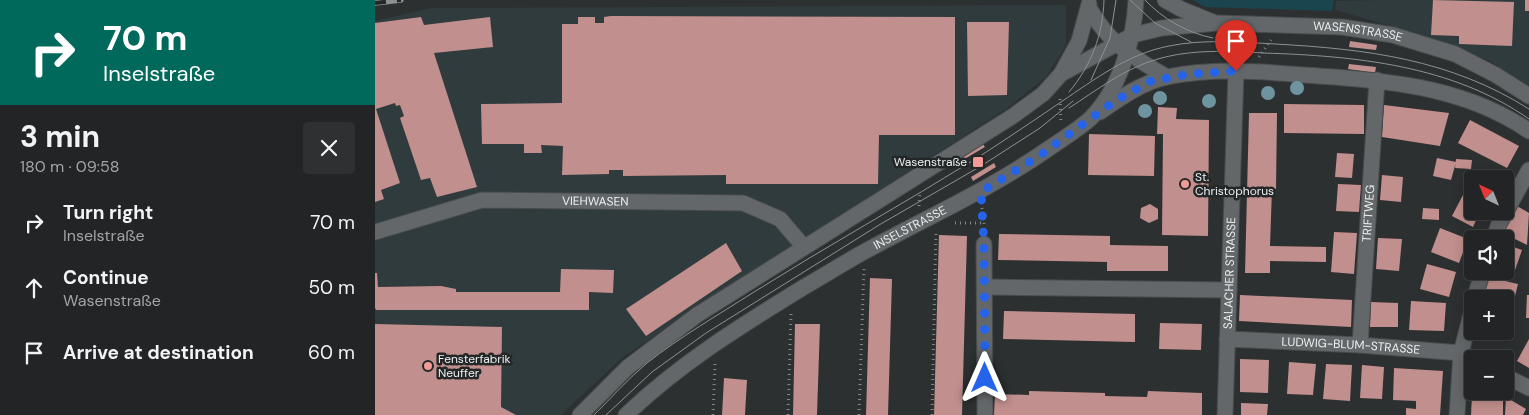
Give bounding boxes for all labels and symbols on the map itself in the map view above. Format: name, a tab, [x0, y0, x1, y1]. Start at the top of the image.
street label: WASENSTRASSE	[1313, 18, 1405, 46]
pin	[1215, 20, 1257, 71]
place label: Wasenstraße	[894, 154, 967, 170]
marker: Wasenstraße	[971, 155, 985, 169]
place label: St. Christophorus	[1195, 169, 1274, 199]
north arrow	[1464, 170, 1514, 220]
marker: St. Christophorus	[1179, 178, 1191, 190]
street label: TRIFTWEG	[1359, 184, 1378, 242]
street label: VIEHWASEN	[562, 193, 629, 210]
street label: INSELSTRASSE	[871, 202, 949, 253]
street label: SALACHER STRASSE	[1220, 217, 1239, 329]
street label: LUDWIG-BLUM-STRASSE	[1281, 333, 1421, 358]
place label: Fensterfabrik Neuffer	[438, 351, 511, 381]
position arrow	[958, 351, 1010, 403]
marker: Fensterfabrik Neuffer	[422, 360, 434, 372]

